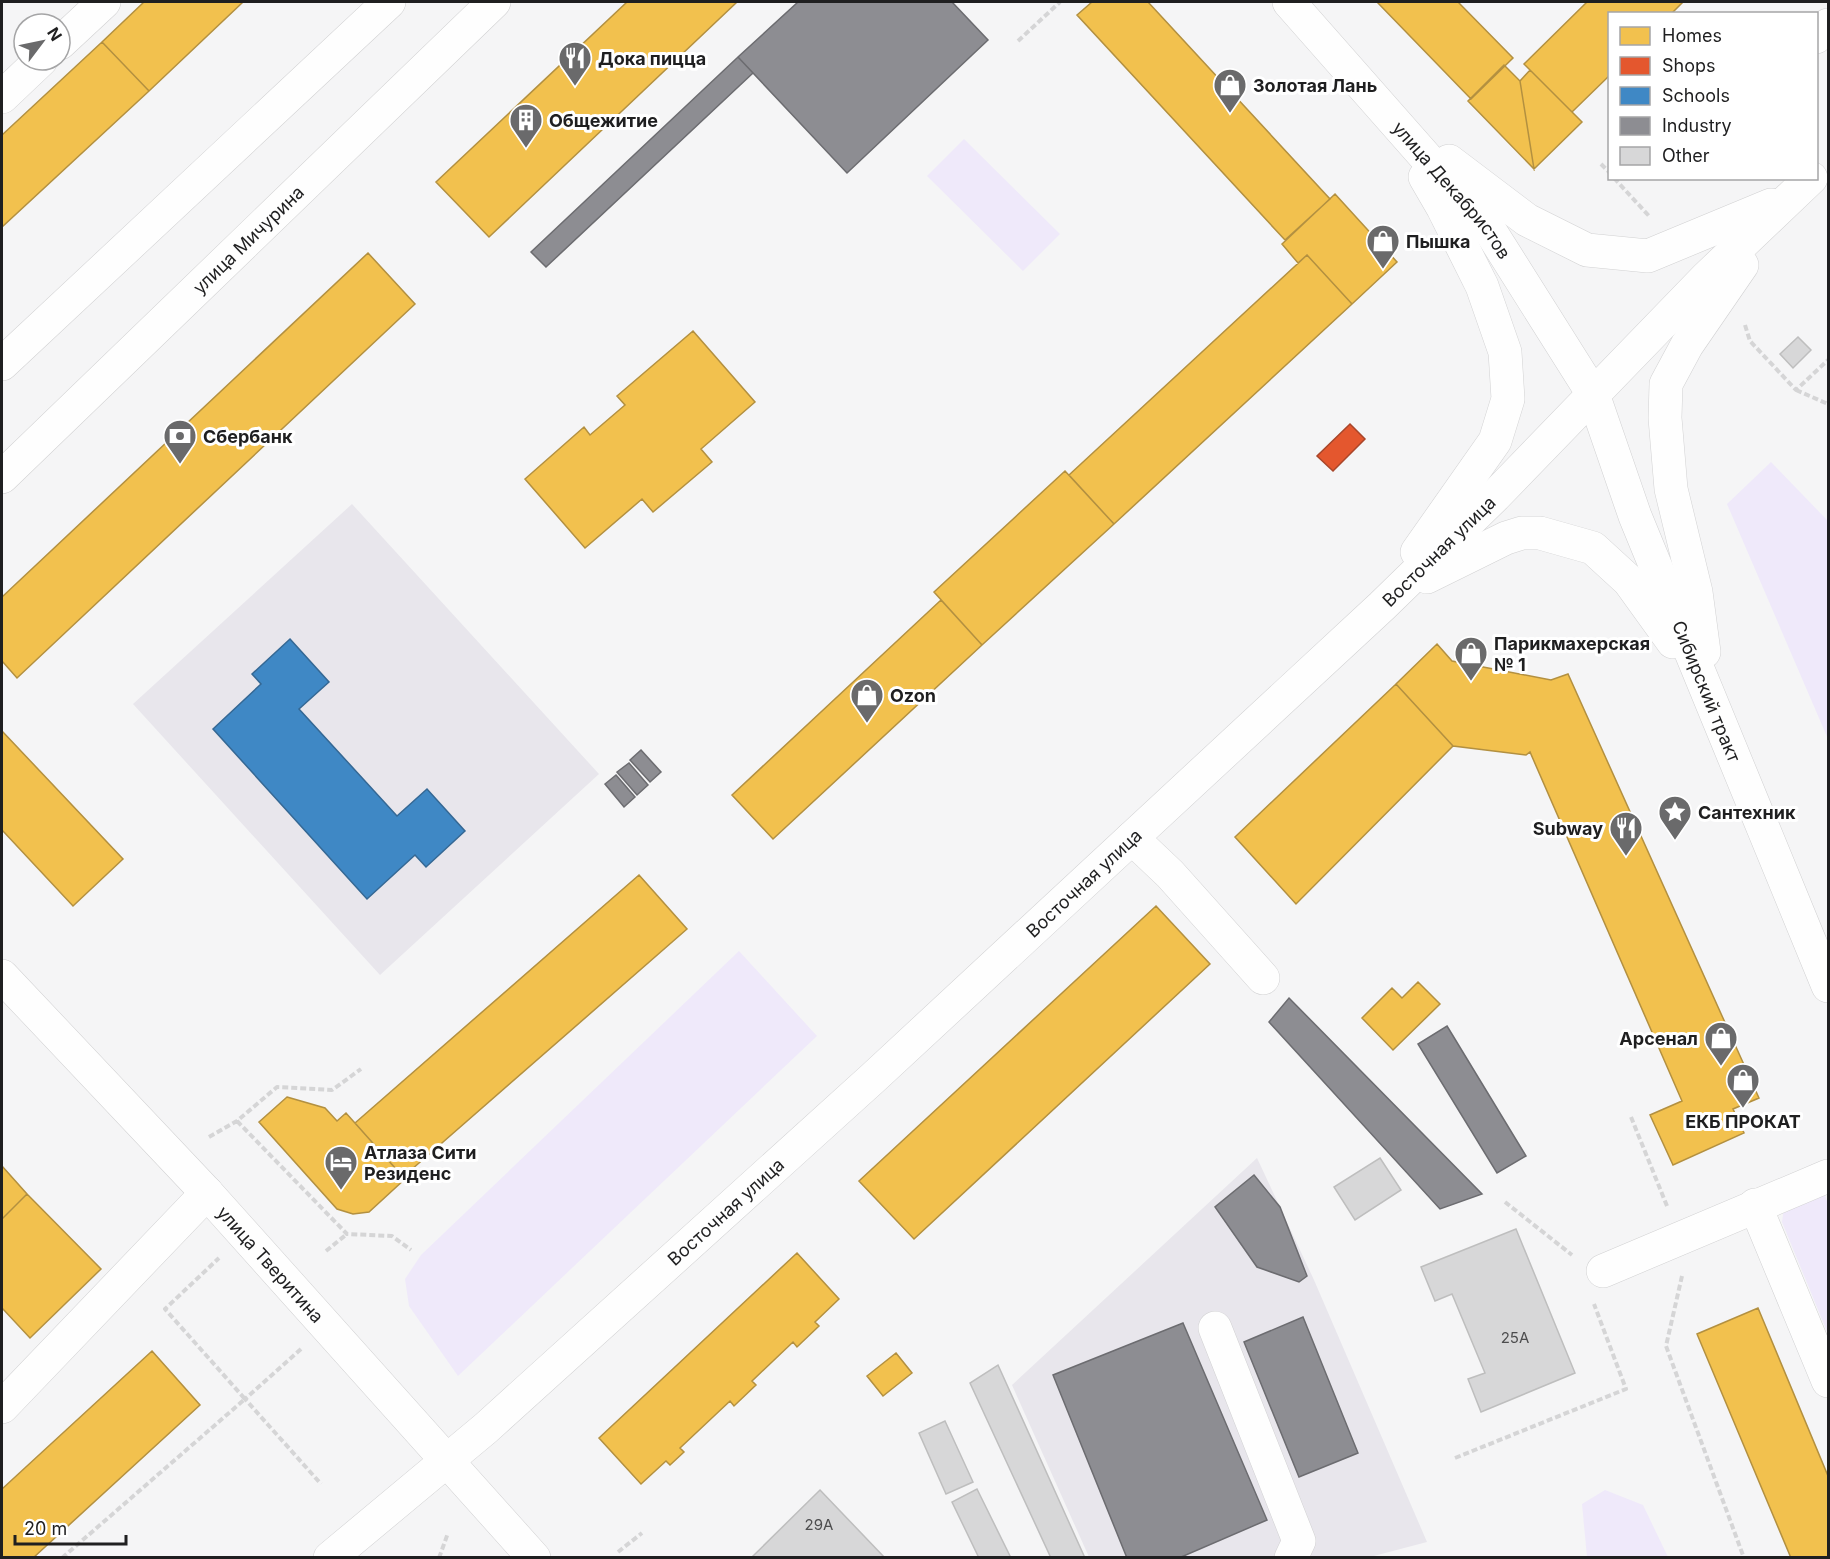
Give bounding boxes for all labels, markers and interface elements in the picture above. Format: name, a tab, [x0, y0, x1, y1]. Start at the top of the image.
north arrow	[12, 12, 72, 72]
legend	[1608, 12, 1818, 180]
text: N	[43, 24, 66, 45]
text: Homes	[1662, 25, 1722, 46]
restaurant icon: Дока пицца	[557, 40, 593, 87]
place label: Дока пицца	[598, 48, 706, 69]
text: Shops	[1662, 55, 1716, 76]
shop icon: Золотая Лань	[1212, 67, 1248, 114]
place label: Золотая Лань	[1253, 75, 1377, 96]
text: Schools	[1662, 85, 1730, 106]
building icon: Общежитие	[508, 102, 544, 149]
place label: Общежитие	[549, 110, 658, 131]
text: Industry	[1662, 115, 1732, 136]
street label: улица Декабристов	[1389, 117, 1515, 263]
text: Other	[1662, 145, 1710, 166]
street label: улица Мичурина	[188, 181, 308, 298]
shop icon: Пышка	[1365, 223, 1401, 270]
place label: Пышка	[1406, 231, 1470, 252]
bank icon: Сбербанк	[162, 418, 198, 465]
place label: Сбербанк	[203, 426, 293, 447]
street label: Восточная улица	[1378, 491, 1499, 611]
street label: Сибирский тракт	[1669, 617, 1746, 765]
place label: Парикмахерская № 1	[1494, 633, 1650, 675]
shop icon: Парикмахерская № 1	[1453, 635, 1489, 682]
shop icon: Ozon	[849, 677, 885, 724]
place label: Ozon	[890, 685, 936, 706]
place icon: Сантехник	[1657, 794, 1693, 841]
place label: Сантехник	[1698, 802, 1796, 823]
restaurant icon: Subway	[1608, 810, 1644, 857]
place label: Subway	[1533, 818, 1603, 839]
street label: Восточная улица	[1022, 824, 1145, 941]
shop icon: Арсенал	[1703, 1020, 1739, 1067]
place label: Арсенал	[1619, 1028, 1698, 1049]
shop icon: ЕКБ ПРОКАТ	[1725, 1062, 1761, 1109]
place label: ЕКБ ПРОКАТ	[1685, 1111, 1801, 1132]
place label: Атлаза Сити Резиденс	[364, 1142, 477, 1184]
hotel icon: Атлаза Сити Резиденс	[323, 1144, 359, 1191]
street label: Восточная улица	[663, 1154, 788, 1269]
street label: улица Тверитина	[213, 1202, 328, 1327]
house number: 25А	[1501, 1328, 1529, 1347]
scale bar	[15, 1508, 126, 1546]
house number: 29А	[805, 1515, 833, 1534]
text: 20 m	[24, 1518, 67, 1539]

